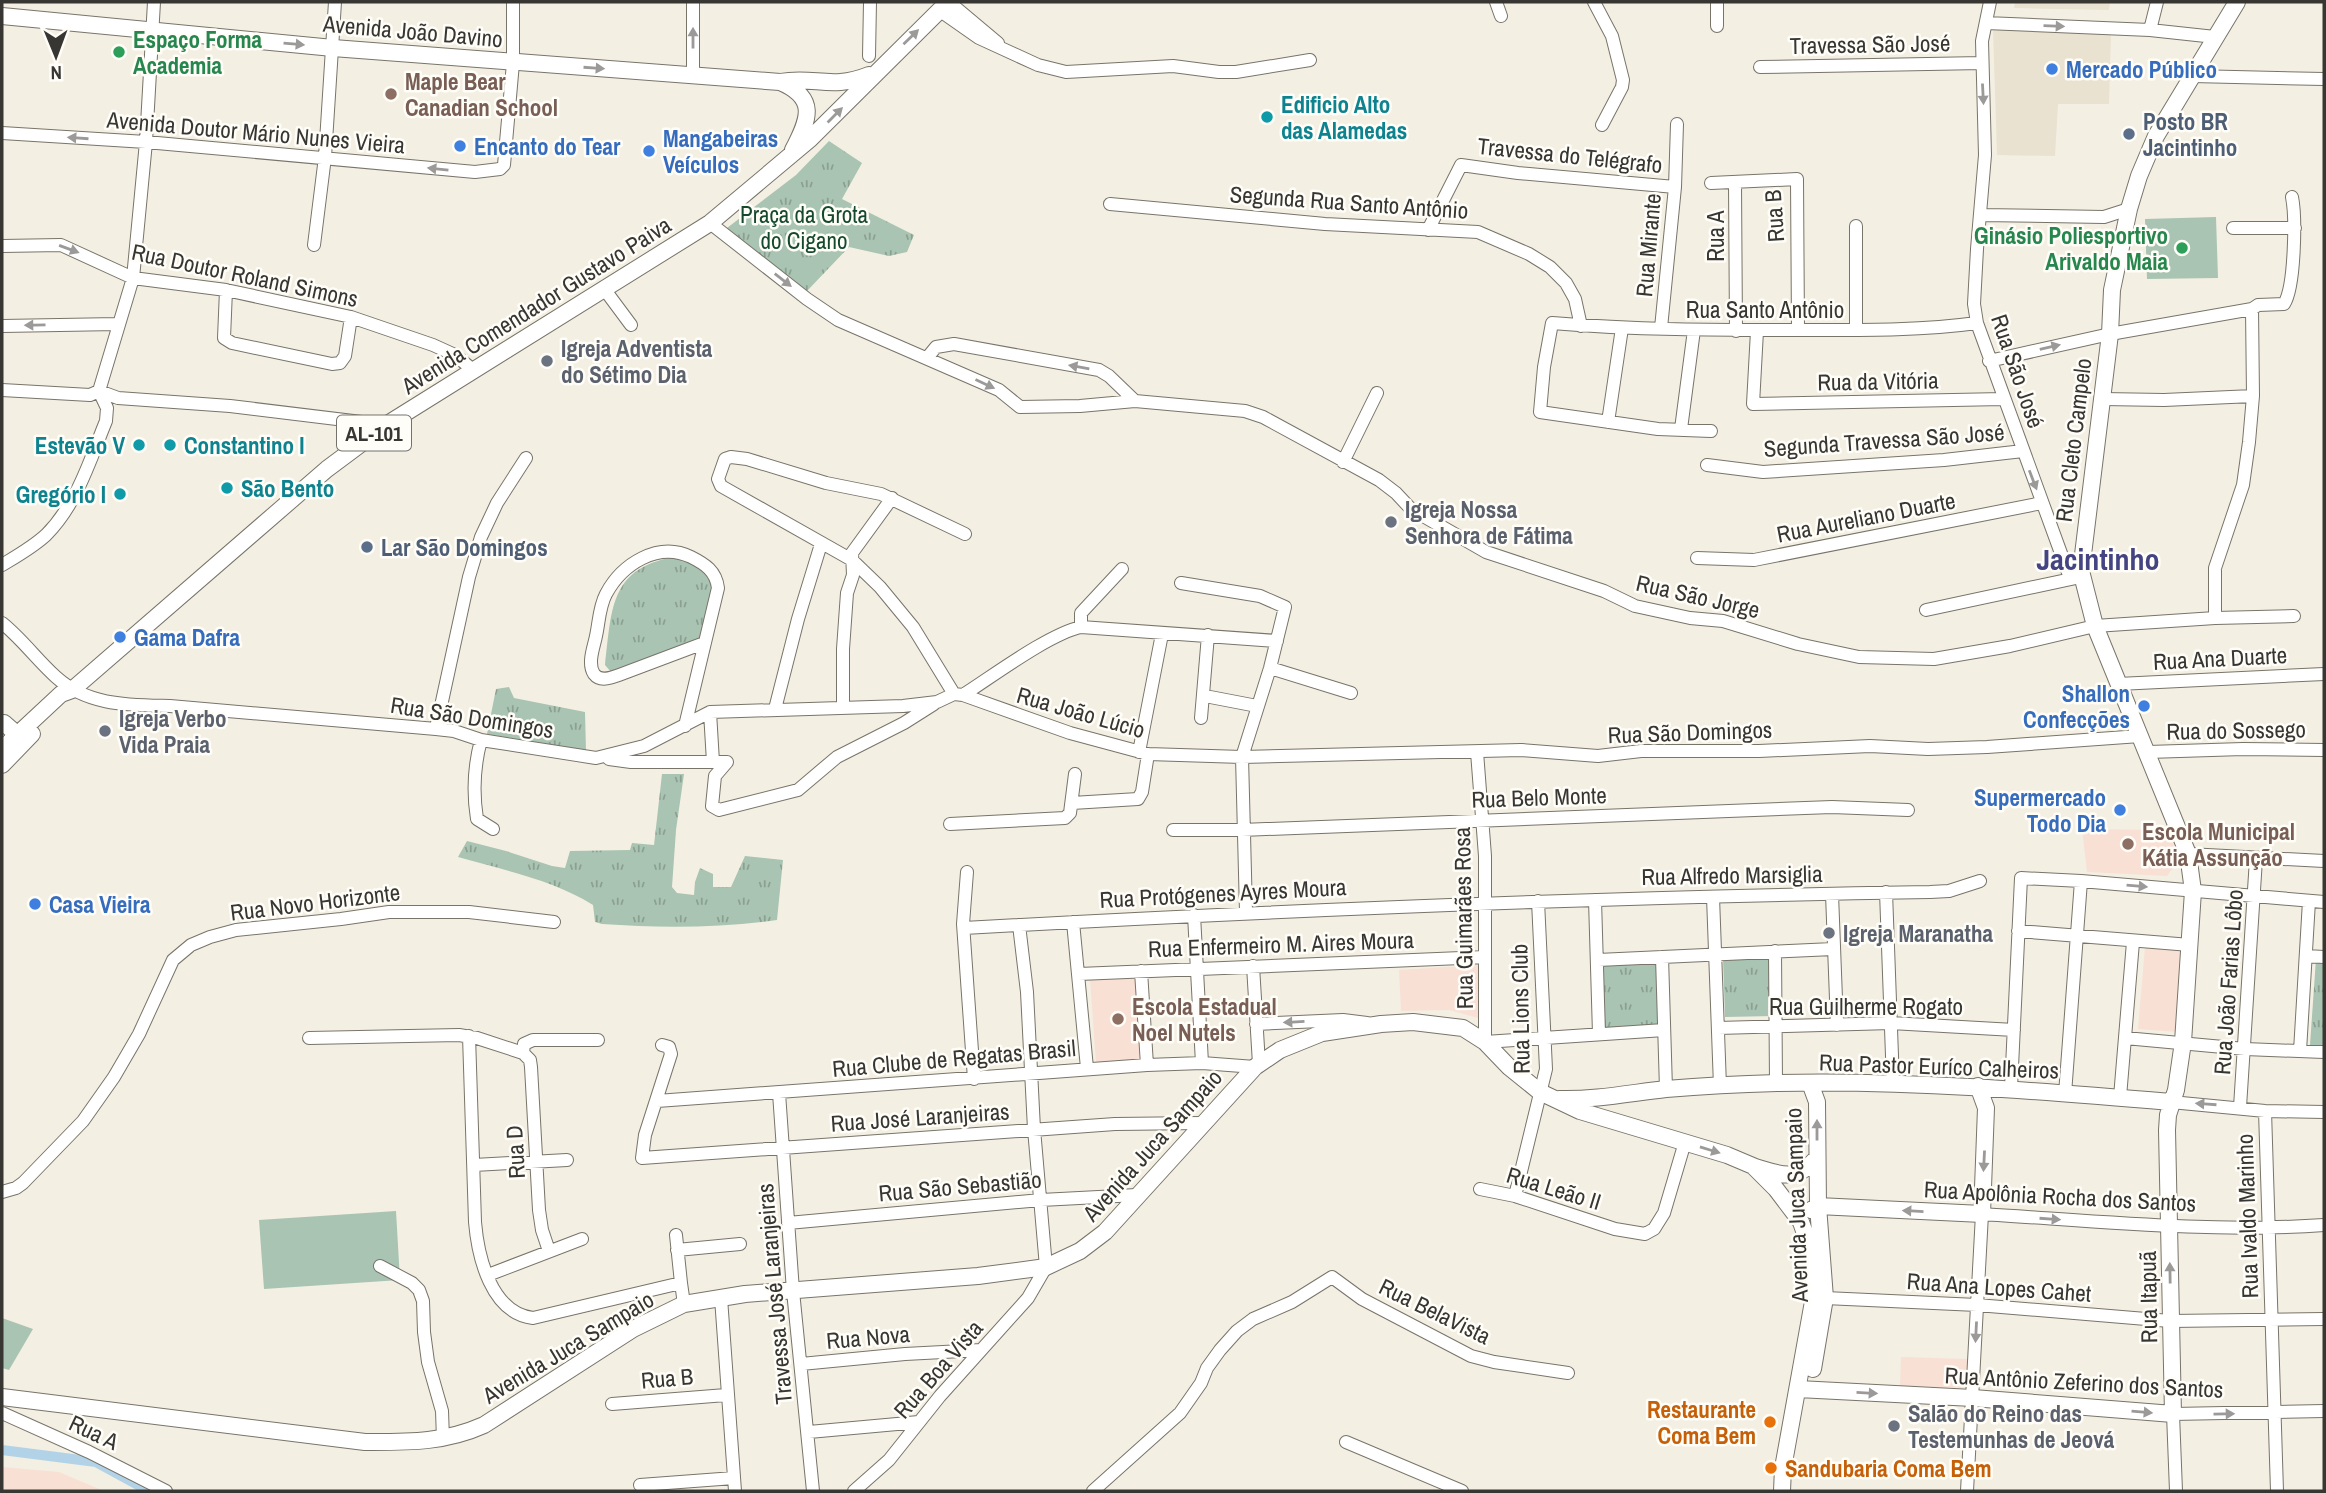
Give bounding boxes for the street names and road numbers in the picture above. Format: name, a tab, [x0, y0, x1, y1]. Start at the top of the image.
street label: Avenida João Davino	[321, 8, 504, 54]
street label: Travessa São José	[1789, 27, 1951, 61]
street label: Avenida Doutor Mário Nunes Vieira	[105, 103, 407, 161]
street label: Travessa do Telégrafo	[1476, 130, 1664, 180]
street label: Segunda Rua Santo Antônio	[1229, 178, 1469, 226]
street label: Rua B	[1757, 189, 1791, 243]
street label: Rua Mirante	[1628, 192, 1668, 298]
street label: Avenida Comendador Gustavo Paiva	[395, 209, 677, 401]
street label: Rua A	[1700, 210, 1731, 262]
street label: Rua Doutor Roland Simons	[129, 236, 361, 314]
street label: Rua Santo Antônio	[1686, 294, 1844, 325]
street label: Rua São José	[1984, 310, 2052, 432]
street label: Rua Cleto Campelo	[2048, 356, 2098, 524]
street label: Rua da Vitória	[1817, 364, 1939, 398]
road number: AL-101	[337, 416, 411, 450]
street label: Segunda Travessa São José	[1763, 416, 2005, 464]
street label: Rua Aureliano Duarte	[1774, 484, 1958, 550]
street label: Rua São Jorge	[1633, 567, 1763, 625]
street label: Rua Ana Duarte	[2152, 639, 2288, 677]
street label: Rua João Lúcio	[1013, 679, 1149, 745]
street label: Rua São Domingos	[388, 689, 556, 745]
street label: Rua do Sossego	[2166, 713, 2306, 747]
street label: Rua São Domingos	[1607, 714, 1773, 750]
street label: Rua Belo Monte	[1471, 779, 1607, 815]
street label: Rua Guimarães Rosa	[1446, 826, 1480, 1009]
street label: Rua Alfredo Marsiglia	[1641, 858, 1823, 892]
street label: Rua Protógenes Ayres Moura	[1099, 871, 1348, 915]
street label: Rua Novo Horizonte	[228, 876, 402, 928]
street label: Rua João Farias Lôbo	[2206, 888, 2250, 1076]
street label: Rua Enfermeiro M. Aires Moura	[1147, 924, 1415, 964]
street label: Rua Lions Club	[1503, 944, 1537, 1074]
street label: Rua Guilherme Rogato	[1769, 991, 1963, 1022]
street label: Rua Clube de Regatas Brasil	[831, 1032, 1077, 1084]
street label: Rua Pastor Euríco Calheiros	[1819, 1046, 2059, 1086]
street label: Avenida Juca Sampaio	[1075, 1062, 1229, 1228]
street label: Rua José Laranjeiras	[830, 1095, 1010, 1139]
street label: Avenida Juca Sampaio	[1777, 1107, 1815, 1304]
street label: Rua D	[498, 1124, 532, 1180]
street label: Rua Ivaldo Marinho	[2229, 1133, 2265, 1299]
street label: Rua Leão II	[1503, 1159, 1605, 1217]
street label: Rua São Sebastião	[877, 1163, 1043, 1209]
street label: Rua Apolônia Rocha dos Santos	[1923, 1173, 2197, 1219]
street label: Travessa José Laranjeiras	[749, 1182, 799, 1406]
street label: Rua Itapuã	[2132, 1250, 2164, 1343]
street label: Rua Ana Lopes Cahet	[1906, 1265, 2092, 1309]
street label: Rua BelaVista	[1374, 1271, 1496, 1352]
street label: Avenida Juca Sampaio	[476, 1284, 659, 1411]
street label: Rua Boa Vista	[887, 1313, 990, 1425]
street label: Rua Nova	[825, 1318, 912, 1356]
street label: Rua Antônio Zeferino dos Santos	[1944, 1359, 2224, 1405]
street label: Rua B	[640, 1360, 694, 1396]
street label: Rua A	[64, 1407, 124, 1457]

